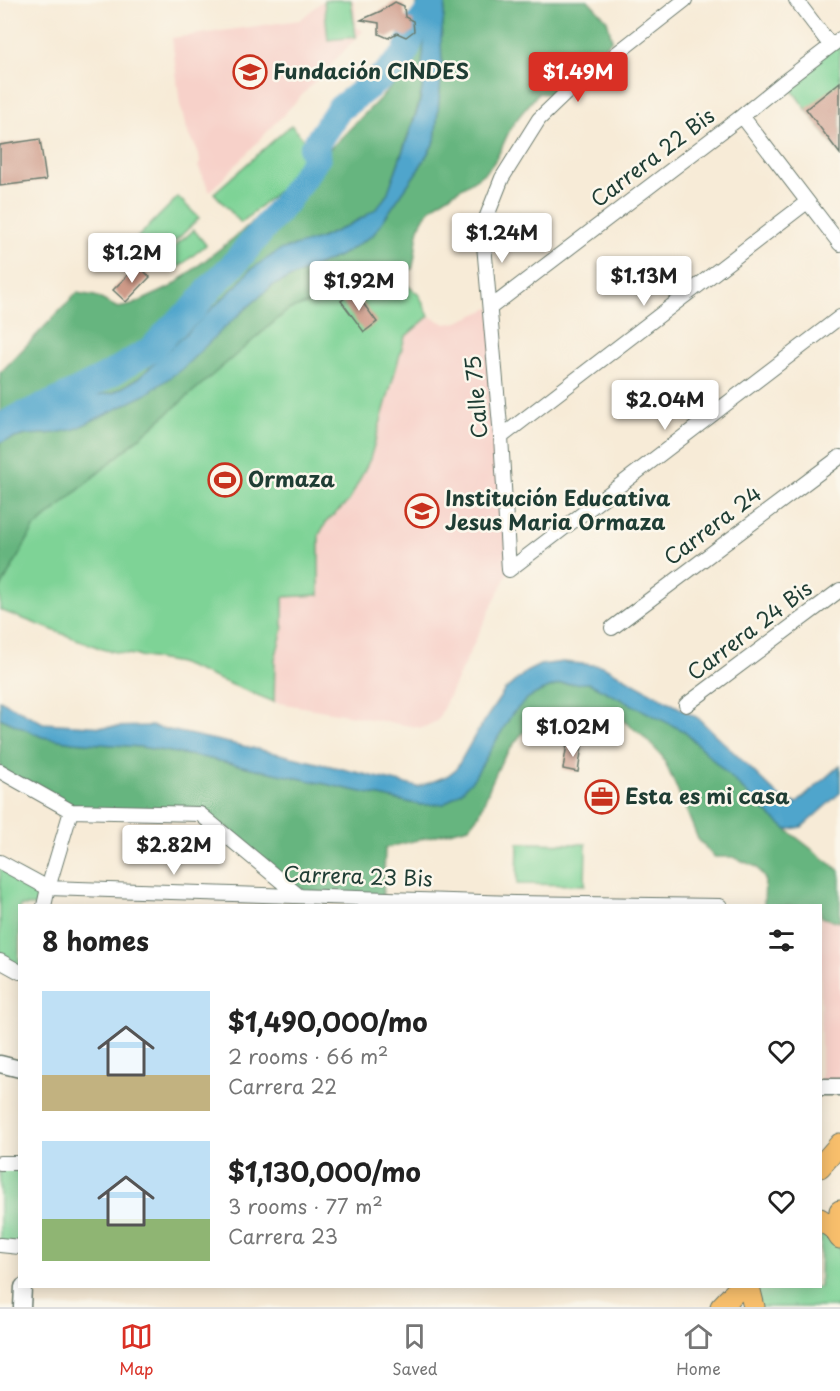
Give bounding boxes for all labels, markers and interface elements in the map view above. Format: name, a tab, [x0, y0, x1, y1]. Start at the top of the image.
pin: $1.49M	[529, 52, 627, 103]
school or university icon: Fundación CINDES	[232, 54, 268, 90]
place label: Fundación CINDES	[273, 54, 469, 86]
text: $1.49M	[543, 56, 613, 86]
street label: Carrera 22 Bis	[583, 99, 721, 214]
pin: $1.24M	[453, 213, 551, 264]
text: $1.24M	[466, 217, 538, 247]
pin: $1.2M	[90, 233, 174, 284]
text: $1.2M	[102, 237, 162, 267]
pin: $1.13M	[595, 256, 693, 307]
text: $1.13M	[611, 260, 677, 290]
pin: $1.92M	[310, 261, 408, 312]
text: $1.92M	[324, 265, 394, 295]
street label: Calle 75	[455, 354, 495, 440]
pin: $2.04M	[616, 380, 714, 431]
text: $2.04M	[626, 384, 704, 414]
sports icon: Ormaza	[207, 462, 243, 498]
place label: Ormaza	[248, 462, 335, 494]
street label: Carrera 24	[656, 477, 767, 572]
place label: Institución Educativa Jesus Maria Ormaza	[445, 481, 671, 537]
school or university icon: Institución Educativa Jesus Maria Ormaza	[404, 493, 440, 529]
street label: Carrera 24 Bis	[680, 572, 818, 687]
pin: $1.02M	[524, 707, 622, 758]
text: $1.02M	[536, 711, 610, 741]
office icon: Esta es mi casa	[584, 779, 620, 815]
place label: Esta es mi casa	[625, 779, 790, 811]
pin: $2.82M	[125, 825, 223, 876]
text: $2.82M	[136, 829, 212, 859]
street label: Carrera 23 Bis	[283, 856, 433, 894]
text: 8 homes	[42, 921, 149, 960]
icon: filters	[765, 924, 798, 957]
text: $1,490,000/mo	[228, 1002, 428, 1041]
icon: home	[90, 1015, 162, 1087]
icon: heart	[765, 1035, 798, 1068]
text: 2 rooms · 66 m²	[228, 1041, 388, 1071]
text: Carrera 22	[228, 1071, 337, 1101]
text: $1,130,000/mo	[228, 1152, 421, 1191]
icon: home	[90, 1165, 162, 1237]
icon: heart	[765, 1185, 798, 1218]
text: 3 rooms · 77 m²	[228, 1191, 383, 1221]
text: Carrera 23	[228, 1221, 338, 1251]
tab: Map	[119, 1320, 154, 1380]
tab: Saved	[392, 1320, 438, 1380]
tab: Home	[676, 1320, 721, 1380]

